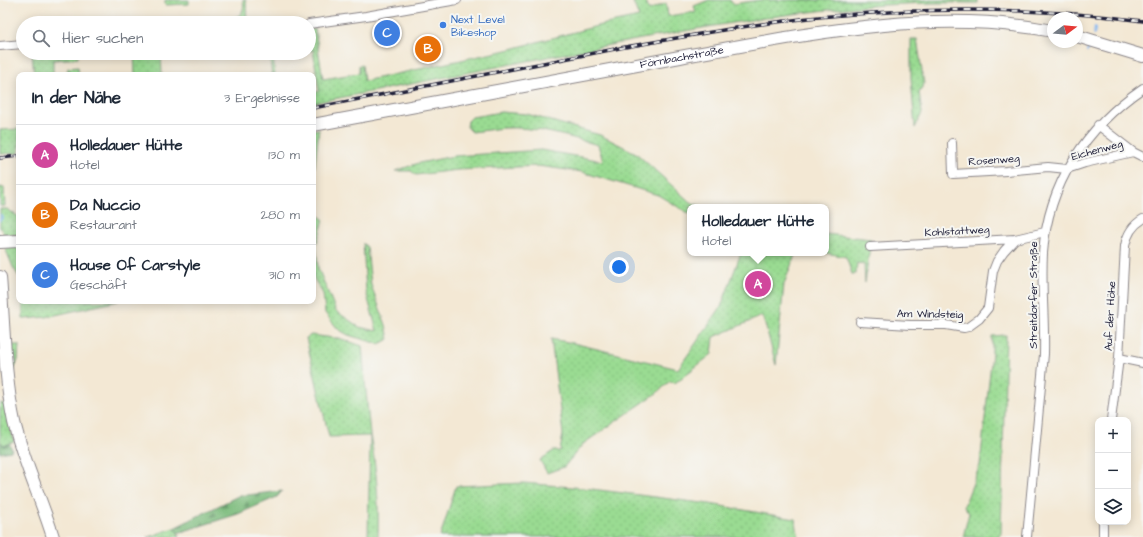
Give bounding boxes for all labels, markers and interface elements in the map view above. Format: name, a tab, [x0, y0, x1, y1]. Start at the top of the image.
place label: Next Level Bikeshop	[451, 12, 505, 40]
north arrow	[1047, 12, 1083, 48]
search box	[16, 16, 316, 60]
pin: C	[374, 18, 400, 48]
marker: Next Level Bikeshop	[438, 20, 448, 30]
icon: search	[30, 27, 52, 49]
text: Hier suchen	[62, 28, 143, 49]
pin: B	[415, 34, 441, 64]
street label: Förnbachstraße	[638, 42, 725, 72]
text: In der Nähe	[32, 86, 121, 110]
text: 3 Ergebnisse	[224, 89, 300, 107]
text: Holledauer Hütte	[70, 135, 183, 156]
street label: Eichenweg	[1070, 136, 1125, 165]
text: A	[41, 146, 49, 164]
text: 130 m	[268, 146, 300, 164]
street label: Rosenweg	[968, 151, 1021, 170]
text: Hotel	[70, 156, 100, 174]
text: Da Nuccio	[70, 195, 140, 216]
popup	[687, 204, 829, 256]
text: B	[40, 206, 50, 224]
text: 280 m	[261, 206, 300, 224]
text: Holledauer Hütte	[702, 211, 814, 232]
text: Restaurant	[70, 216, 137, 234]
street label: Kohlstattweg	[924, 222, 990, 241]
text: Hotel	[702, 232, 731, 250]
street label: Streitdorfer Straße	[1026, 241, 1041, 349]
text: House Of Carstyle	[70, 255, 201, 276]
your location	[609, 257, 629, 277]
text: C	[40, 266, 50, 284]
text: 310 m	[268, 266, 300, 284]
pin: A	[745, 269, 771, 299]
text: Geschäft	[70, 276, 127, 294]
street label: Auf der Höhe	[1101, 281, 1119, 351]
street label: Am Windsteig	[897, 306, 964, 323]
map controls	[1095, 417, 1131, 525]
button: +	[1095, 417, 1131, 453]
button: −	[1095, 453, 1131, 489]
button: layers	[1095, 489, 1131, 525]

